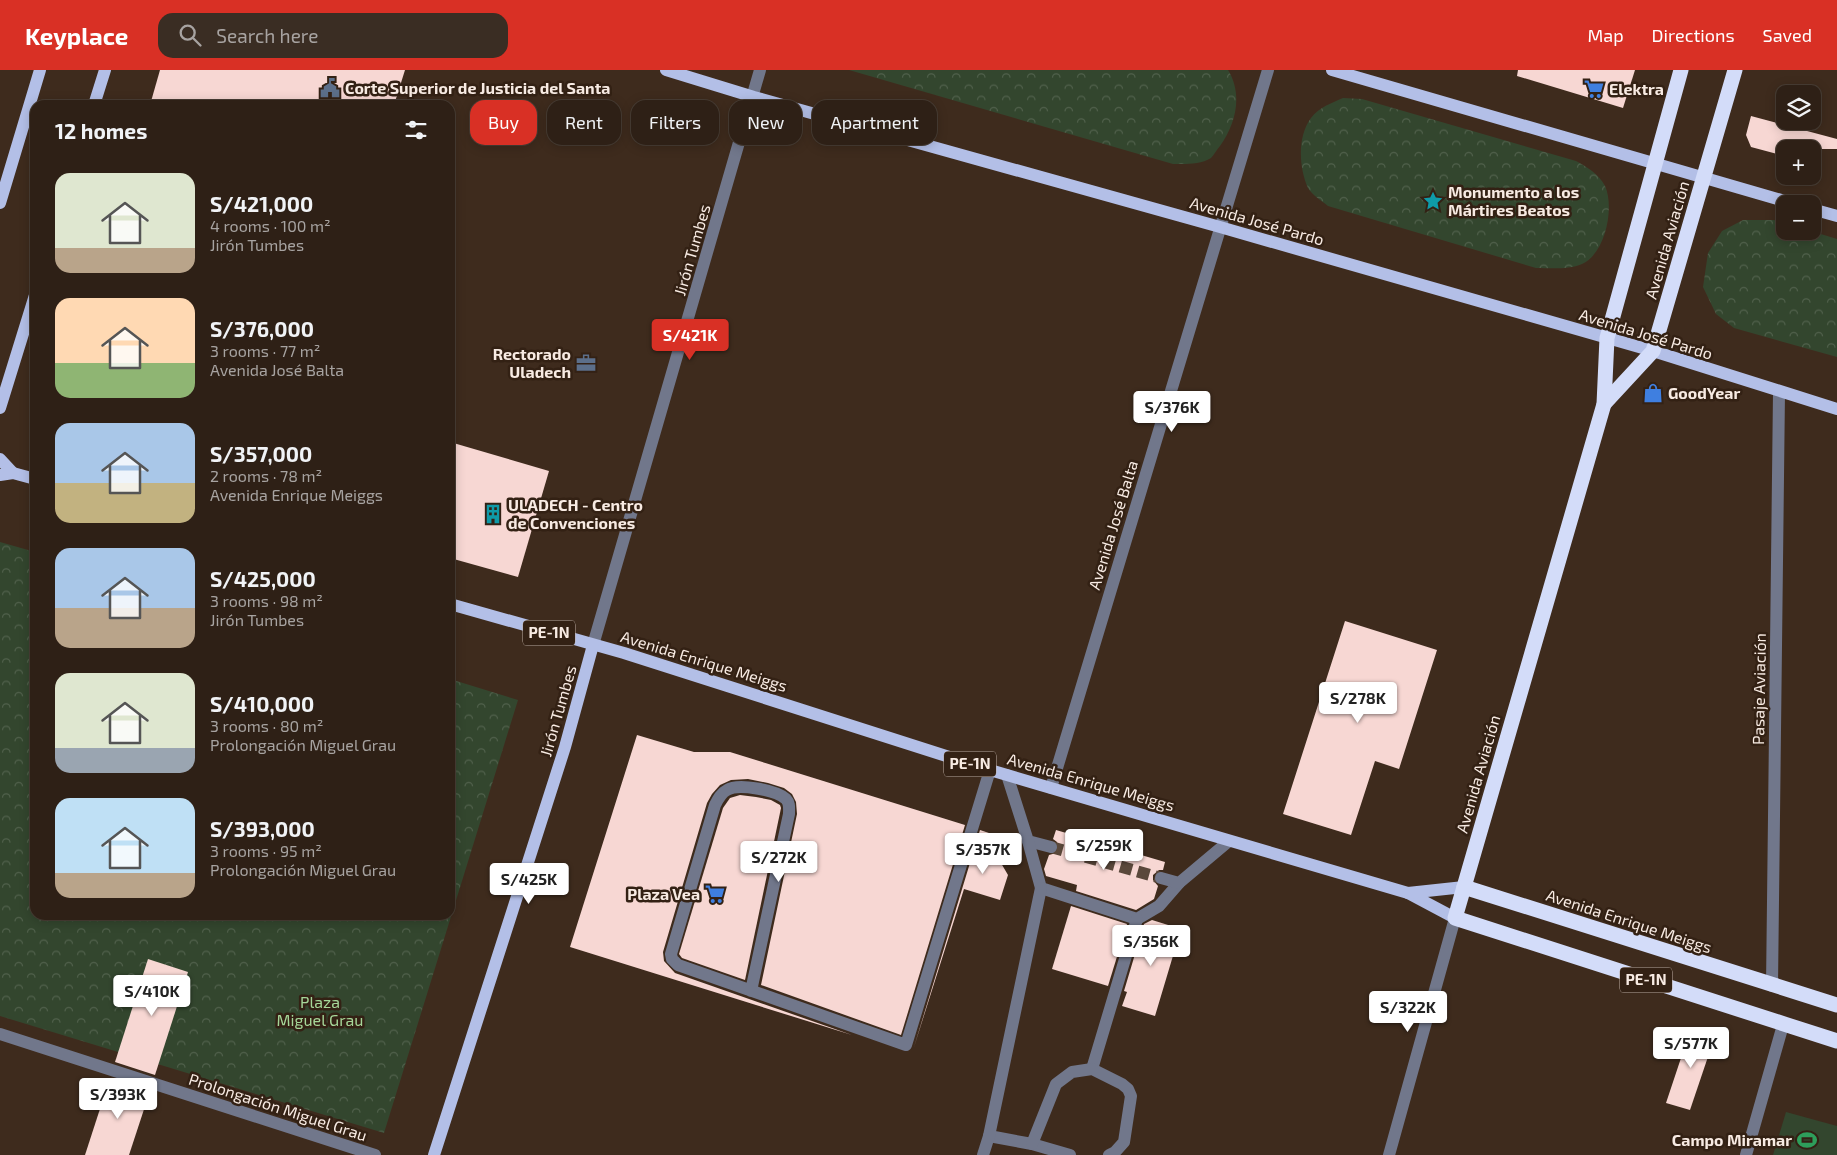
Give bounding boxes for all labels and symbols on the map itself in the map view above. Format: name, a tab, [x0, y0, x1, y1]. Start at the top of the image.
public building icon: Corte Superior de Justicia del Santa	[319, 77, 341, 99]
place label: Corte Superior de Justicia del Santa	[345, 78, 610, 97]
supermarket icon: Elektra	[1583, 78, 1605, 100]
place label: Elektra	[1609, 79, 1664, 98]
street label: Avenida Aviación	[1641, 179, 1692, 301]
place label: Monumento a los Mártires Beatos	[1448, 182, 1579, 219]
place icon: Monumento a los Mártires Beatos	[1422, 190, 1444, 212]
street label: Avenida José Pardo	[1188, 192, 1326, 249]
street label: Jirón Tumbes	[669, 202, 714, 298]
street label: Avenida José Pardo	[1577, 304, 1715, 363]
pin: S/421K	[649, 318, 731, 361]
place label: Rectorado Uladech	[493, 344, 571, 381]
office icon: Rectorado Uladech	[575, 352, 597, 374]
shop icon: GoodYear	[1642, 382, 1664, 404]
place label: GoodYear	[1668, 383, 1740, 402]
pin: S/376K	[1131, 390, 1213, 433]
street label: Avenida José Balta	[1084, 458, 1141, 592]
place label: ULADECH - Centro de Convenciones	[508, 495, 643, 532]
building icon: ULADECH - Centro de Convenciones	[482, 503, 504, 525]
road number: PE-1N	[523, 620, 575, 646]
street label: Avenida Enrique Meiggs	[619, 626, 790, 695]
street label: Pasaje Aviación	[1748, 633, 1770, 745]
street label: Jirón Tumbes	[535, 663, 580, 759]
pin: S/278K	[1317, 682, 1399, 724]
street label: Avenida Aviación	[1452, 713, 1503, 835]
street label: Avenida Enrique Meiggs	[1005, 749, 1177, 814]
road number: PE-1N	[944, 752, 996, 776]
pin: S/259K	[1063, 828, 1145, 871]
pin: S/357K	[942, 832, 1024, 875]
pin: S/272K	[738, 840, 820, 883]
pin: S/425K	[488, 862, 570, 905]
supermarket icon: Plaza Vea	[704, 883, 726, 905]
place label: Plaza Vea	[627, 884, 700, 903]
street label: Avenida Enrique Meiggs	[1544, 885, 1714, 956]
pin: S/356K	[1110, 924, 1192, 967]
road number: PE-1N	[1620, 968, 1672, 992]
pin: S/410K	[111, 974, 193, 1017]
pin: S/322K	[1367, 990, 1449, 1033]
park label: Plaza Miguel Grau	[277, 992, 363, 1029]
pin: S/577K	[1650, 1026, 1732, 1069]
street label: Prolongación Miguel Grau	[187, 1069, 370, 1144]
pin: S/393K	[77, 1078, 159, 1120]
sports icon: Campo Miramar	[1796, 1129, 1818, 1151]
place label: Campo Miramar	[1672, 1130, 1792, 1149]

